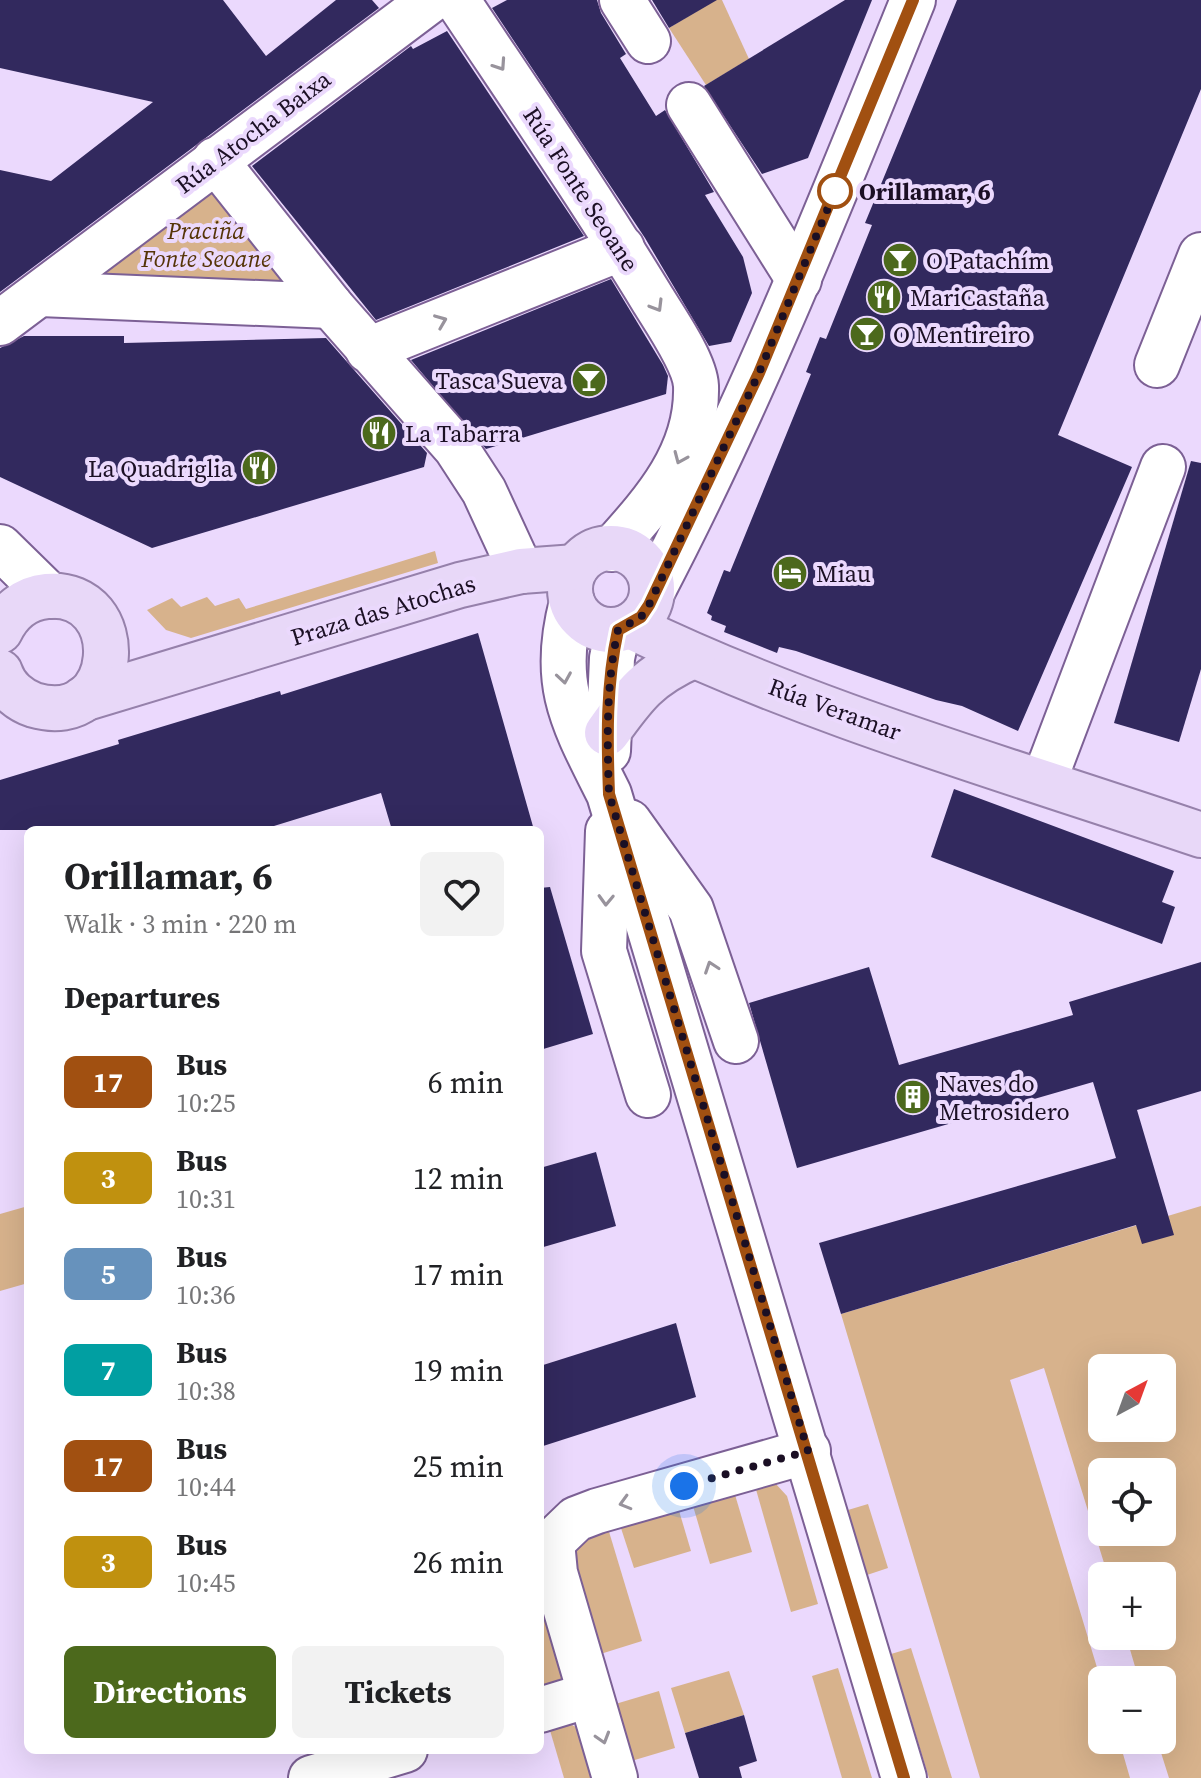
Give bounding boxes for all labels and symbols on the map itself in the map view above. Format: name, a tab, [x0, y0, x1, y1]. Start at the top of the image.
one-way arrow	[490, 56, 505, 71]
street label: Rúa Atocha Baixa	[169, 62, 338, 201]
street label: Rúa Fonte Seoane	[515, 100, 647, 278]
marker: Orillamar, 6	[818, 174, 852, 208]
place label: Orillamar, 6	[859, 175, 991, 208]
park label: Praciña Fonte Seoane	[140, 214, 271, 275]
bar icon: O Patachím	[881, 241, 919, 279]
place label: O Patachím	[926, 244, 1050, 277]
restaurant icon: MariCastaña	[865, 278, 903, 316]
place label: MariCastaña	[910, 281, 1046, 314]
one-way arrow	[647, 297, 663, 312]
one-way arrow	[433, 314, 447, 330]
bar icon: O Mentireiro	[848, 315, 886, 353]
place label: O Mentireiro	[893, 318, 1031, 351]
bar icon: Tasca Sueva	[570, 361, 608, 399]
place label: Tasca Sueva	[436, 364, 564, 397]
restaurant icon: La Tabarra	[360, 414, 398, 452]
place label: La Tabarra	[405, 417, 521, 450]
restaurant icon: La Quadriglia	[240, 449, 278, 487]
one-way arrow	[673, 450, 689, 464]
place label: La Quadriglia	[88, 452, 234, 485]
hotel icon: Miau	[771, 554, 809, 592]
place label: Miau	[816, 557, 871, 590]
street label: Praza das Atochas	[287, 566, 479, 654]
street label: Rúa Veramar	[764, 670, 906, 748]
one-way arrow	[555, 672, 572, 685]
one-way arrow	[597, 894, 614, 907]
one-way arrow	[704, 961, 720, 975]
place label: Naves do Metrosidero	[939, 1067, 1070, 1128]
building icon: Naves do Metrosidero	[894, 1078, 932, 1116]
north arrow	[1088, 1354, 1176, 1442]
your location	[664, 1466, 704, 1506]
one-way arrow	[618, 1494, 632, 1510]
one-way arrow	[593, 1730, 609, 1744]

